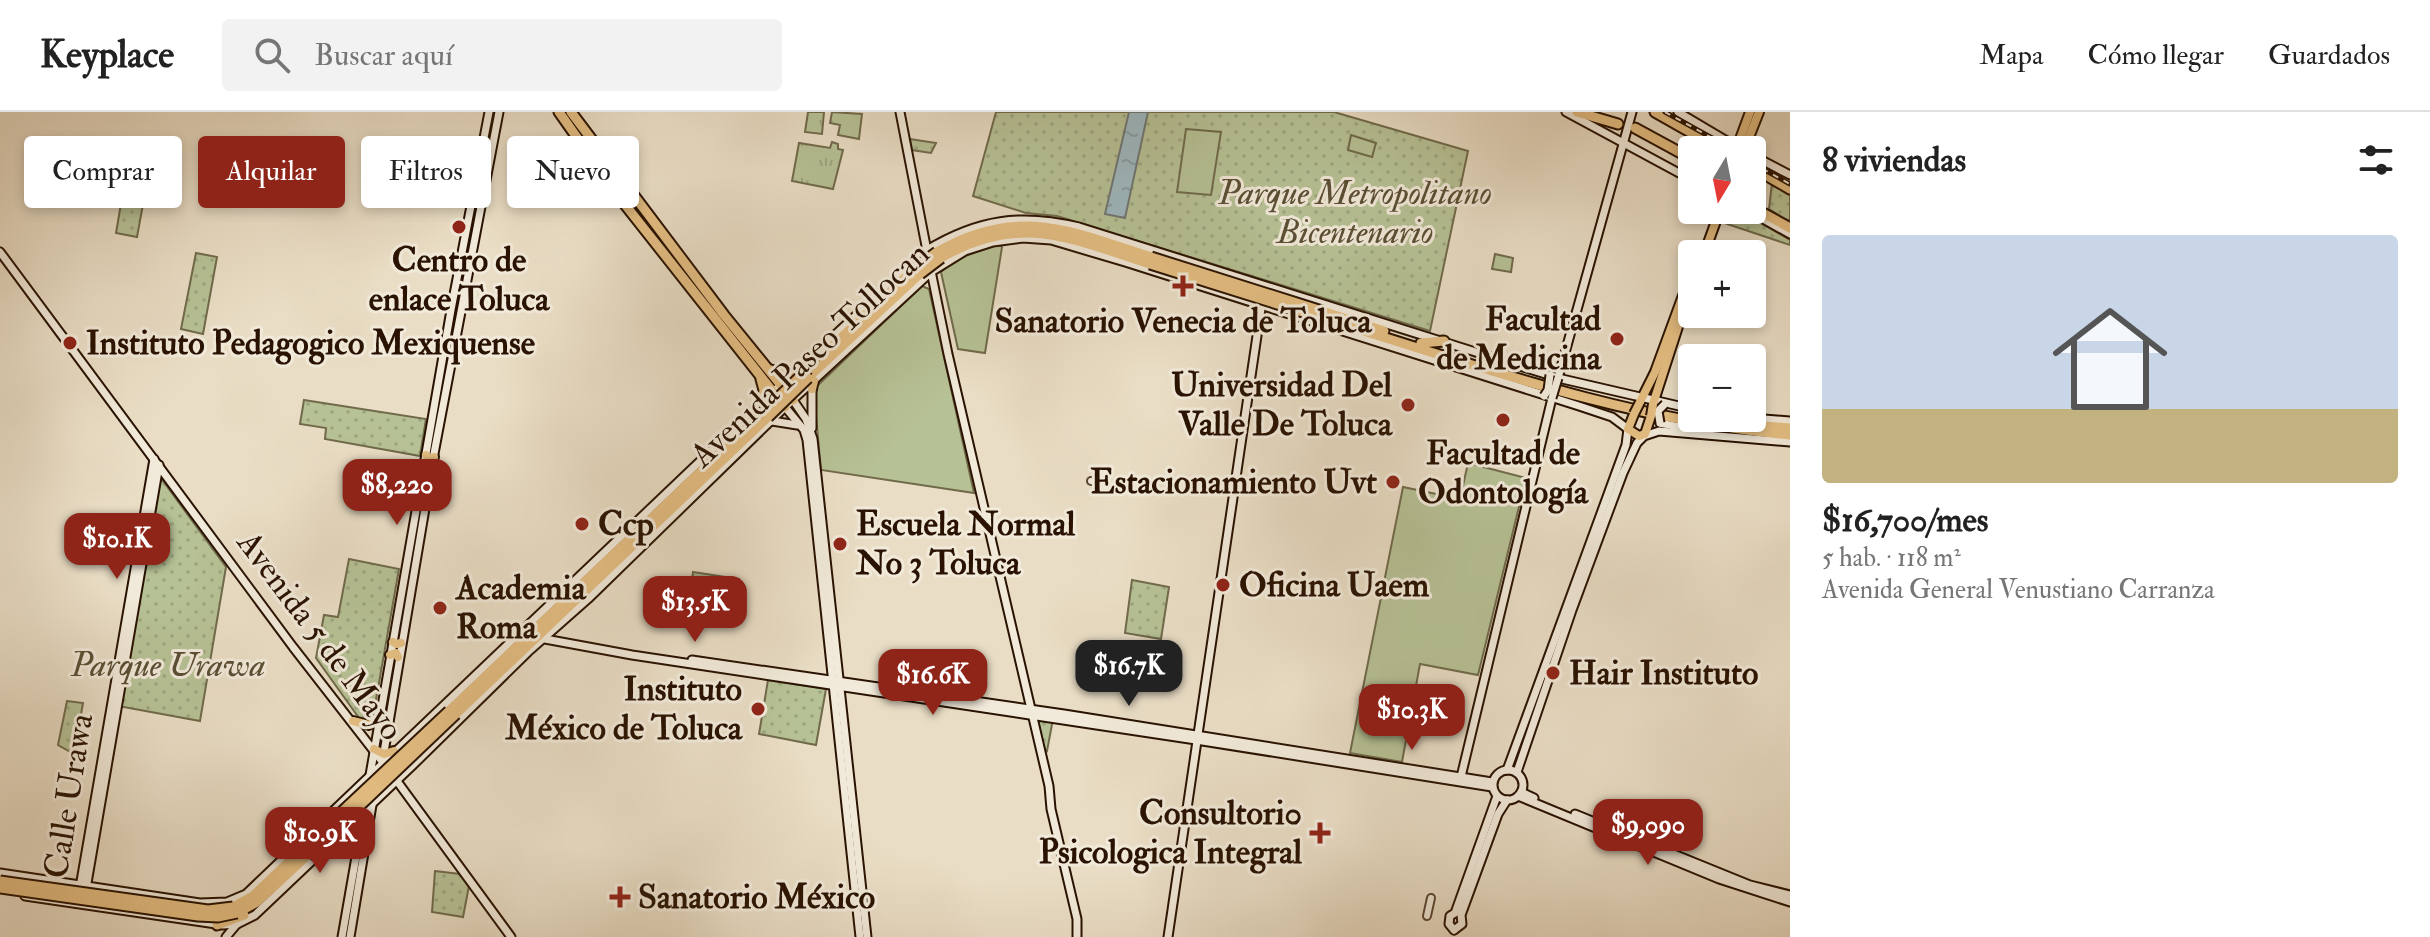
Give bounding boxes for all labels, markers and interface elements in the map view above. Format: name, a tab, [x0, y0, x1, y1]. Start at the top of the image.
search box	[222, 19, 782, 91]
text: Keyplace	[40, 31, 174, 79]
icon: search	[250, 33, 294, 77]
text: Buscar aquí	[314, 37, 453, 74]
text: Mapa	[1979, 38, 2043, 73]
text: Cómo llegar	[2087, 38, 2224, 73]
text: Guardados	[2268, 38, 2390, 73]
chip: Comprar	[24, 136, 182, 208]
chip: Alquilar	[198, 136, 345, 208]
chip: Filtros	[361, 136, 491, 208]
chip: Nuevo	[507, 136, 639, 208]
north arrow	[1678, 136, 1766, 224]
map controls	[1678, 136, 1766, 432]
icon: filters	[2354, 138, 2398, 182]
text: 8 viviendas	[1822, 139, 1966, 182]
park label: Parque Metropolitano Bicentenario	[1217, 172, 1492, 254]
marker: Centro de enlace Toluca	[450, 218, 468, 236]
street label: Avenida Paseo Tollocan	[681, 233, 939, 478]
place label: Centro de enlace Toluca	[369, 239, 550, 321]
button: +	[1678, 240, 1766, 328]
marker: Sanatorio Venecia de Toluca	[1172, 275, 1194, 297]
icon: home	[2038, 287, 2182, 431]
place label: Facultad de Medicina	[1436, 298, 1602, 380]
place label: Sanatorio Venecia de Toluca	[995, 300, 1372, 343]
place label: Instituto Pedagogico Mexiquense	[86, 322, 536, 365]
marker: Facultad de Medicina	[1608, 330, 1626, 348]
marker: Instituto Pedagogico Mexiquense	[61, 334, 79, 352]
button: −	[1678, 344, 1766, 432]
place label: Universidad Del Valle De Toluca	[1171, 364, 1393, 446]
marker: Universidad Del Valle De Toluca	[1399, 396, 1417, 414]
marker: Facultad de Odontología	[1494, 411, 1512, 429]
place label: Facultad de Odontología	[1418, 432, 1589, 514]
pin: $8,220	[332, 459, 462, 527]
place label: Estacionamiento Uvt	[1090, 461, 1377, 504]
text: $8,220	[361, 469, 433, 501]
marker: Estacionamiento Uvt	[1384, 473, 1402, 491]
text: $16,700/mes	[1822, 499, 1988, 542]
place label: Ccp	[598, 503, 654, 546]
place label: Escuela Normal No 3 Toluca	[855, 503, 1076, 585]
pin: $10.1K	[52, 513, 182, 581]
marker: Ccp	[573, 515, 591, 533]
street label: Avenida 5 de Mayo	[227, 522, 413, 749]
text: $10.1K	[82, 523, 152, 555]
marker: Escuela Normal No 3 Toluca	[831, 535, 849, 553]
text: 5 hab. · 118 m²	[1822, 542, 1961, 574]
place label: Oficina Uaem	[1239, 564, 1430, 607]
place label: Academia Roma	[454, 567, 587, 649]
text: Avenida General Venustiano Carranza	[1822, 574, 2215, 606]
pin: $13.5K	[630, 576, 760, 644]
marker: Oficina Uaem	[1214, 576, 1232, 594]
text: $13.5K	[661, 586, 729, 618]
marker: Academia Roma	[431, 599, 449, 617]
pin: $16.7K	[1064, 640, 1194, 708]
park label: Parque Urawa	[69, 644, 266, 687]
pin: $16.6K	[868, 649, 998, 717]
text: $16.7K	[1093, 650, 1165, 682]
place label: Hair Instituto	[1569, 652, 1758, 695]
text: $16.6K	[896, 659, 970, 691]
marker: Hair Instituto	[1544, 664, 1562, 682]
place label: Instituto México de Toluca	[504, 668, 743, 750]
pin: $10.3K	[1347, 684, 1477, 752]
text: $10.3K	[1377, 694, 1447, 726]
marker: Instituto México de Toluca	[749, 700, 767, 718]
street label: Calle Urawa	[35, 710, 103, 881]
place label: Consultori0 Psicologica Integral	[1039, 792, 1302, 874]
pin: $9,090	[1583, 799, 1713, 867]
pin: $10.9K	[255, 807, 385, 875]
text: $9,090	[1611, 809, 1685, 841]
text: $10.9K	[283, 817, 357, 849]
marker: Consultori0 Psicologica Integral	[1309, 822, 1331, 844]
place label: Sanatorio México	[638, 876, 875, 919]
marker: Sanatorio México	[609, 886, 631, 908]

